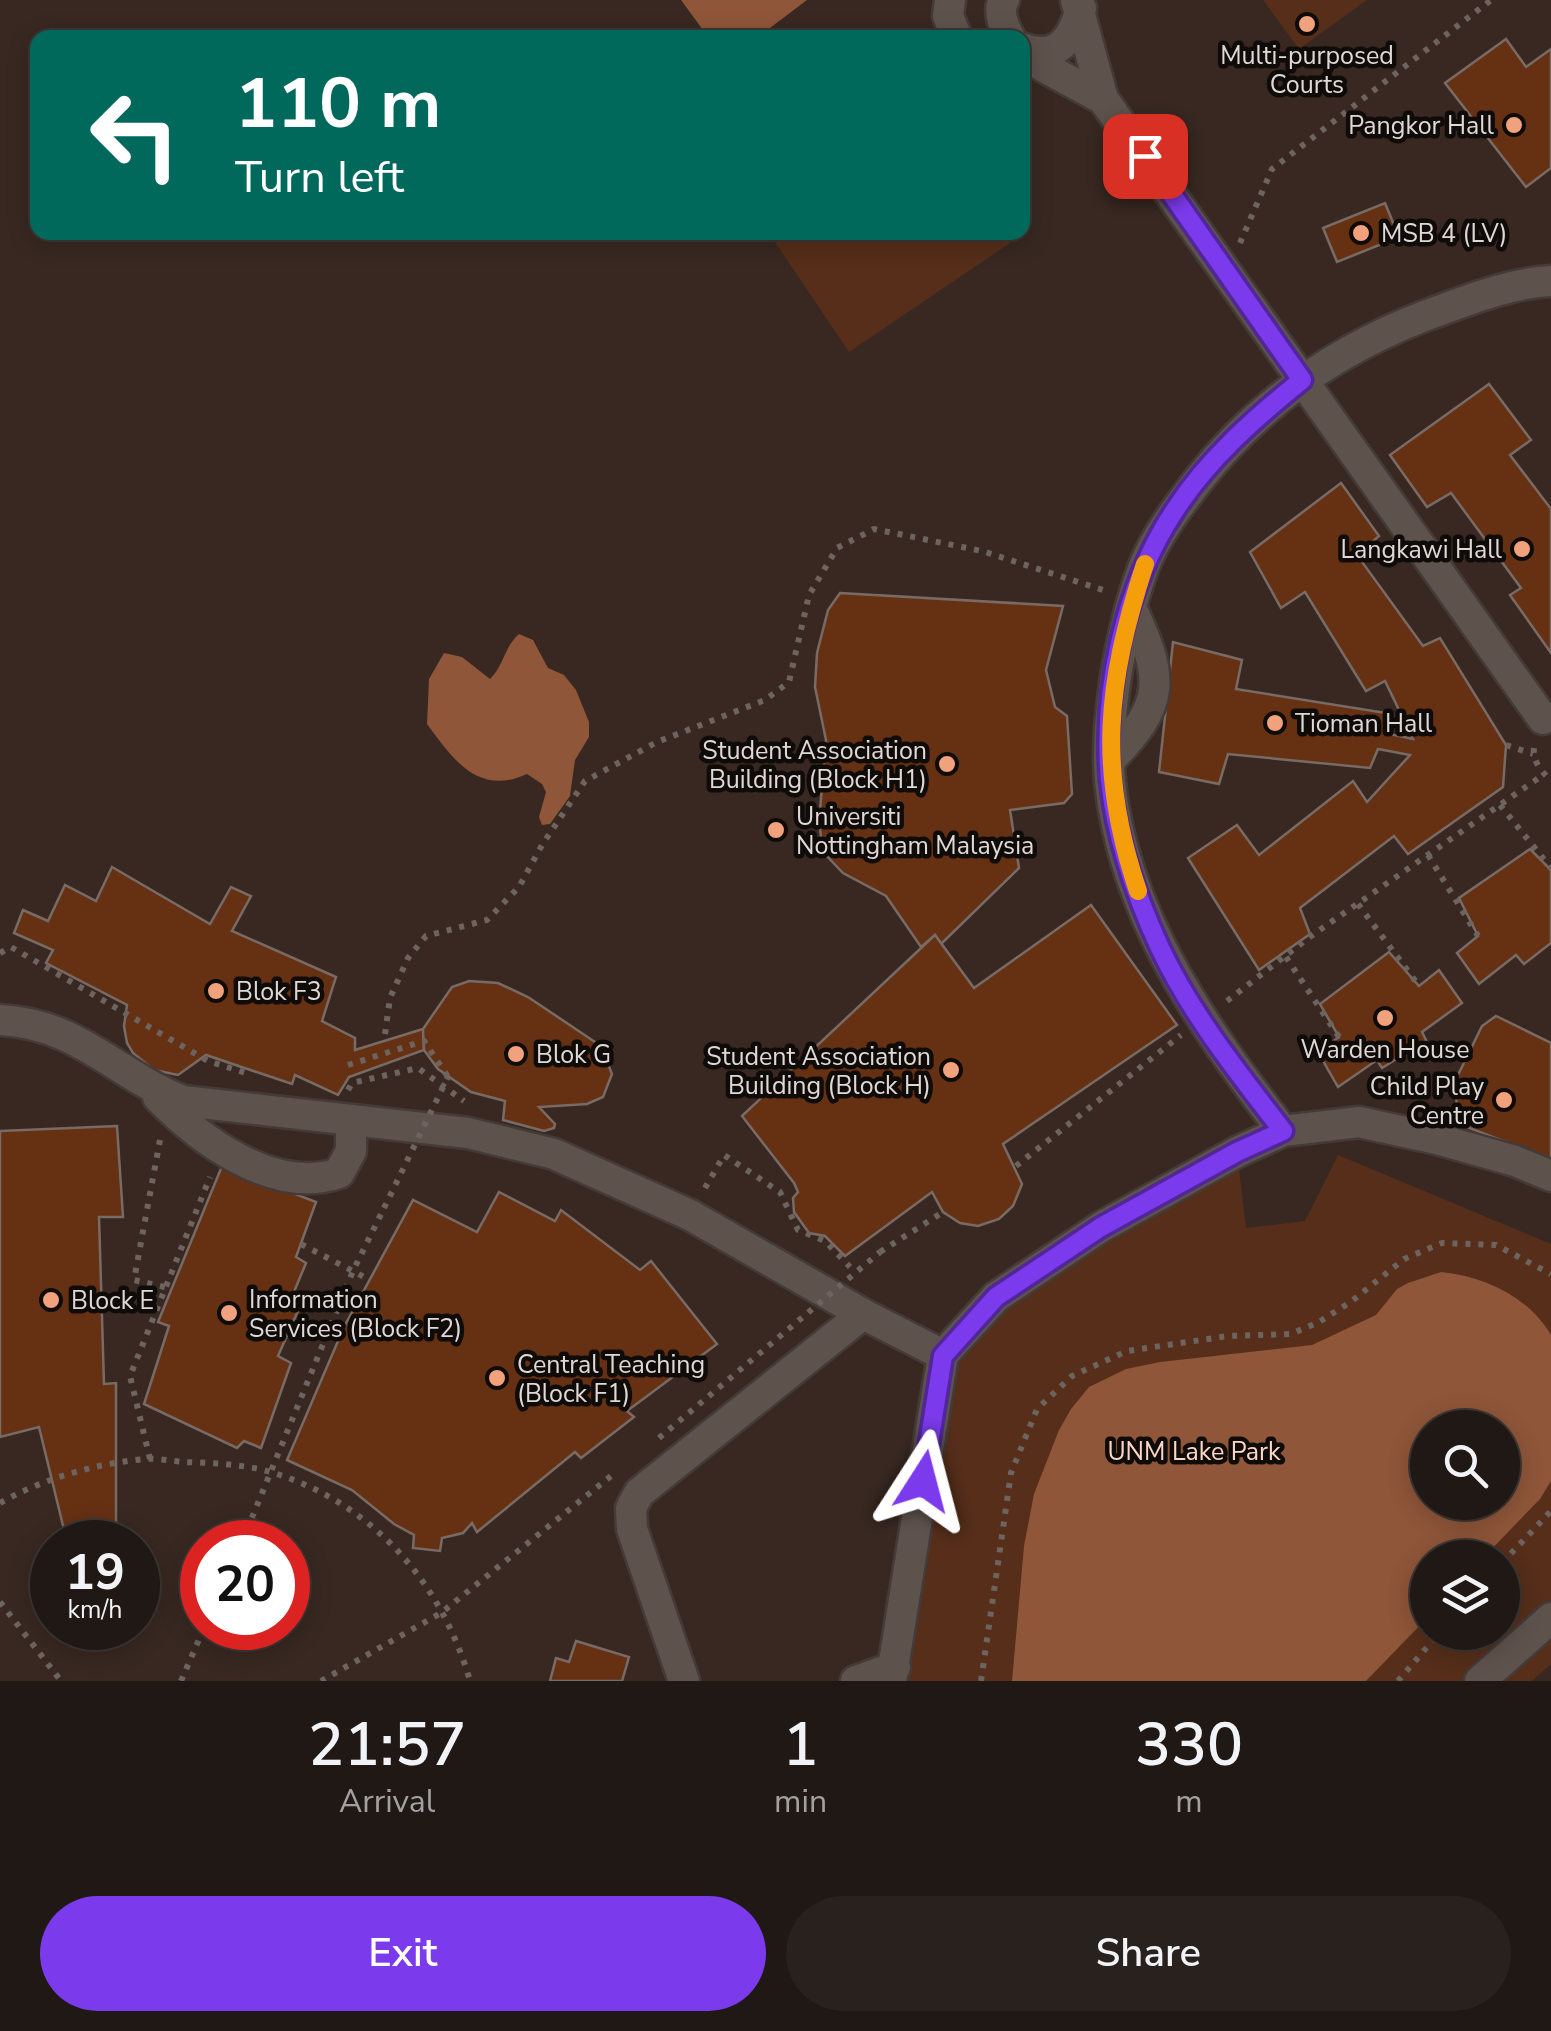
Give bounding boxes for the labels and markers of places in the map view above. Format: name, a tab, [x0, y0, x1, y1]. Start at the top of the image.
marker: Multi-purposed Courts	[1296, 13, 1318, 35]
place label: Multi-purposed Courts	[1220, 39, 1394, 102]
place label: Pangkor Hall	[1348, 109, 1495, 143]
pin	[1103, 114, 1188, 199]
marker: Pangkor Hall	[1503, 114, 1525, 136]
place label: MSB 4 (LV)	[1381, 217, 1508, 251]
marker: MSB 4 (LV)	[1350, 222, 1372, 244]
place label: Langkawi Hall	[1340, 533, 1503, 567]
marker: Langkawi Hall	[1511, 538, 1533, 560]
place label: Tioman Hall	[1295, 707, 1433, 741]
marker: Tioman Hall	[1264, 712, 1286, 734]
place label: Student Association Building (Block H1)	[702, 734, 927, 797]
marker: Student Association Building (Block H1)	[936, 753, 958, 775]
place label: Universiti Nottingham Malaysia	[796, 800, 1034, 863]
marker: Universiti Nottingham Malaysia	[765, 819, 787, 841]
place label: Blok F3	[236, 975, 322, 1009]
marker: Blok F3	[205, 980, 227, 1002]
marker: Warden House	[1374, 1007, 1396, 1029]
place label: Warden House	[1301, 1033, 1469, 1067]
place label: Blok G	[536, 1038, 611, 1072]
place label: Student Association Building (Block H)	[706, 1040, 931, 1103]
marker: Blok G	[505, 1043, 527, 1065]
marker: Student Association Building (Block H)	[940, 1059, 962, 1081]
place label: Child Play Centre	[1370, 1070, 1484, 1133]
marker: Child Play Centre	[1493, 1089, 1515, 1111]
place label: Information Services (Block F2)	[249, 1283, 462, 1346]
place label: Block E	[71, 1284, 154, 1318]
marker: Block E	[40, 1289, 62, 1311]
marker: Information Services (Block F2)	[218, 1302, 240, 1324]
place label: Central Teaching (Block F1)	[517, 1348, 705, 1411]
marker: Central Teaching (Block F1)	[486, 1367, 508, 1389]

